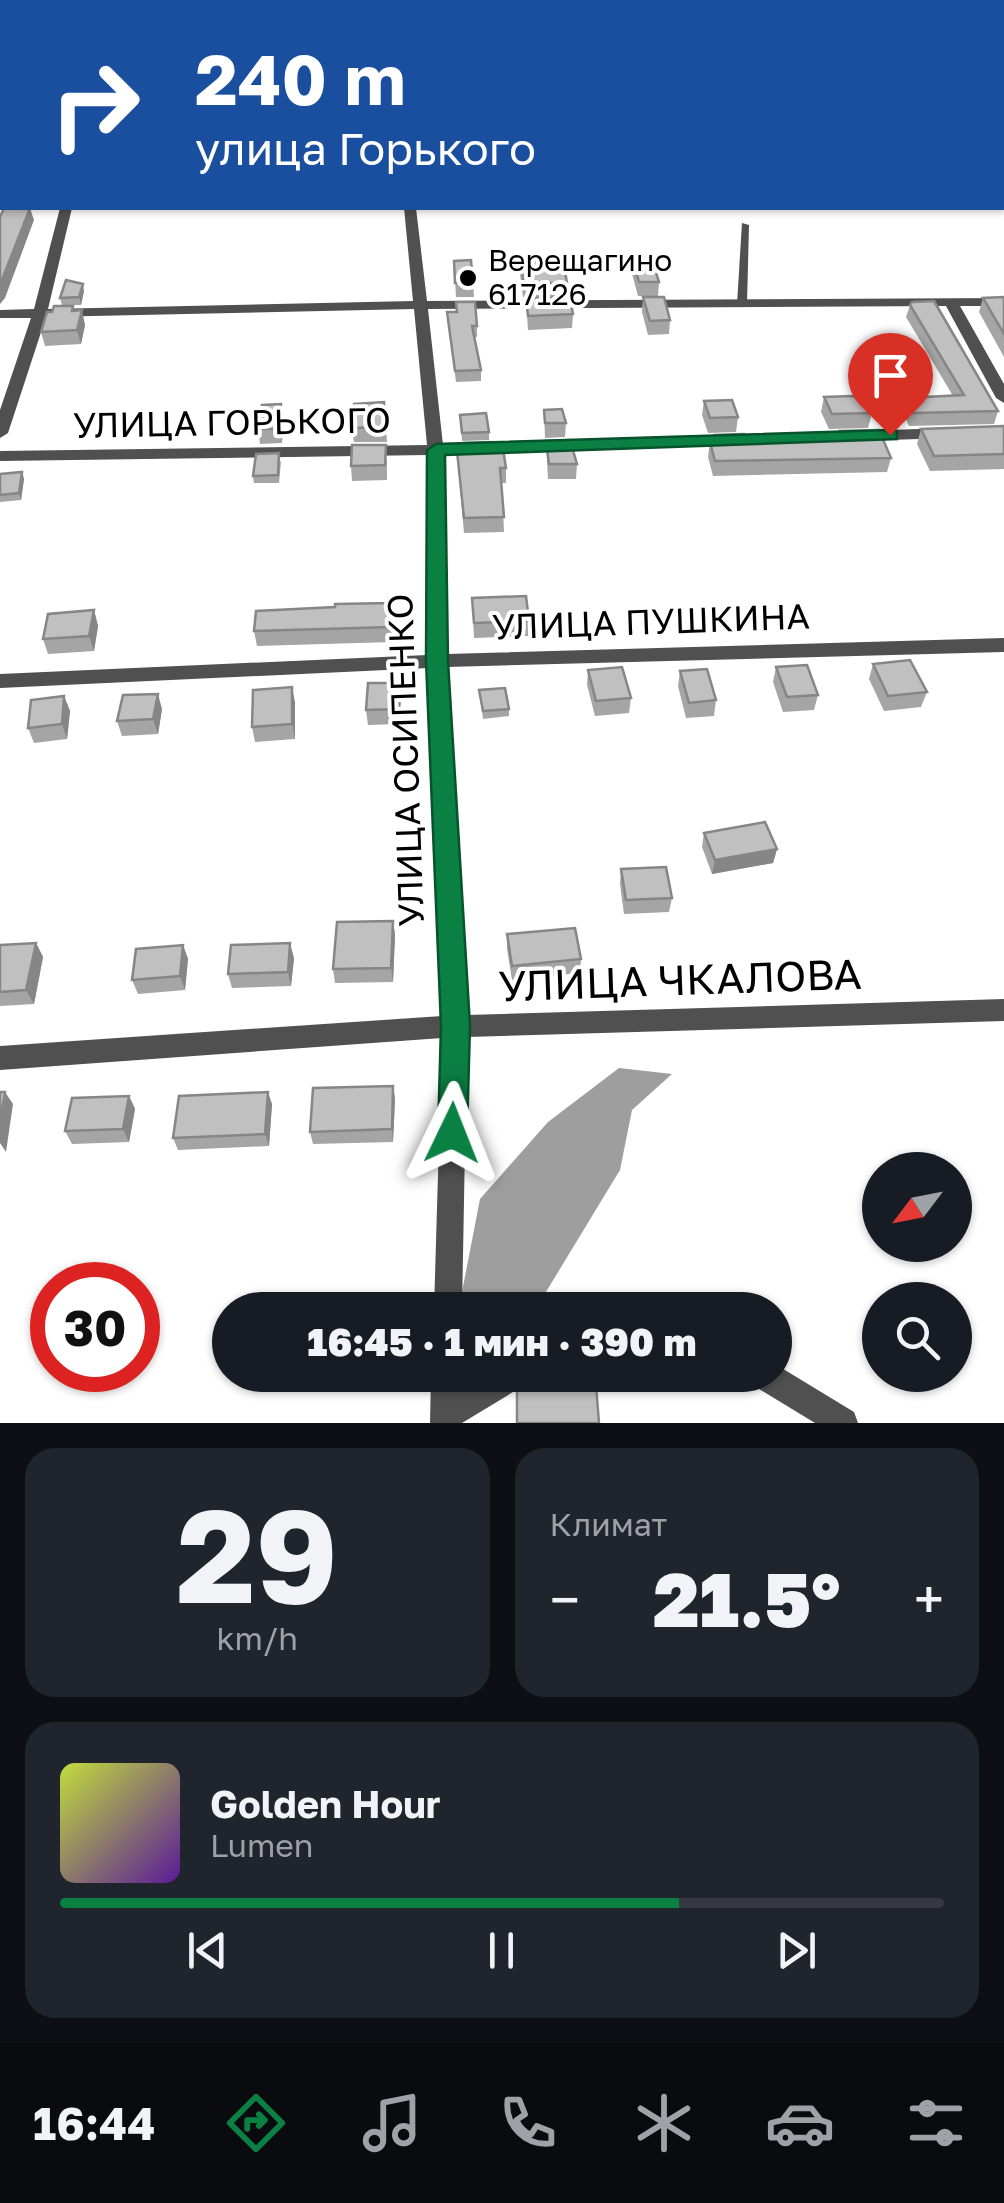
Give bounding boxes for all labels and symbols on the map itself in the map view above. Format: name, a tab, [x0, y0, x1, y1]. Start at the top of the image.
place label: Верещагино 617126	[488, 242, 672, 312]
marker: Верещагино 617126	[457, 267, 479, 289]
pin	[848, 333, 933, 436]
street label: УЛИЦА ГОРЬКОГО	[73, 398, 391, 446]
street label: УЛИЦА ОСИПЕНКО	[378, 593, 432, 927]
street label: УЛИЦА ПУШКИНА	[491, 594, 811, 648]
street label: УЛИЦА ЧКАЛОВА	[497, 948, 862, 1010]
position arrow	[400, 1081, 504, 1185]
north arrow	[862, 1152, 972, 1262]
speed limit sign: 30	[30, 1262, 160, 1392]

